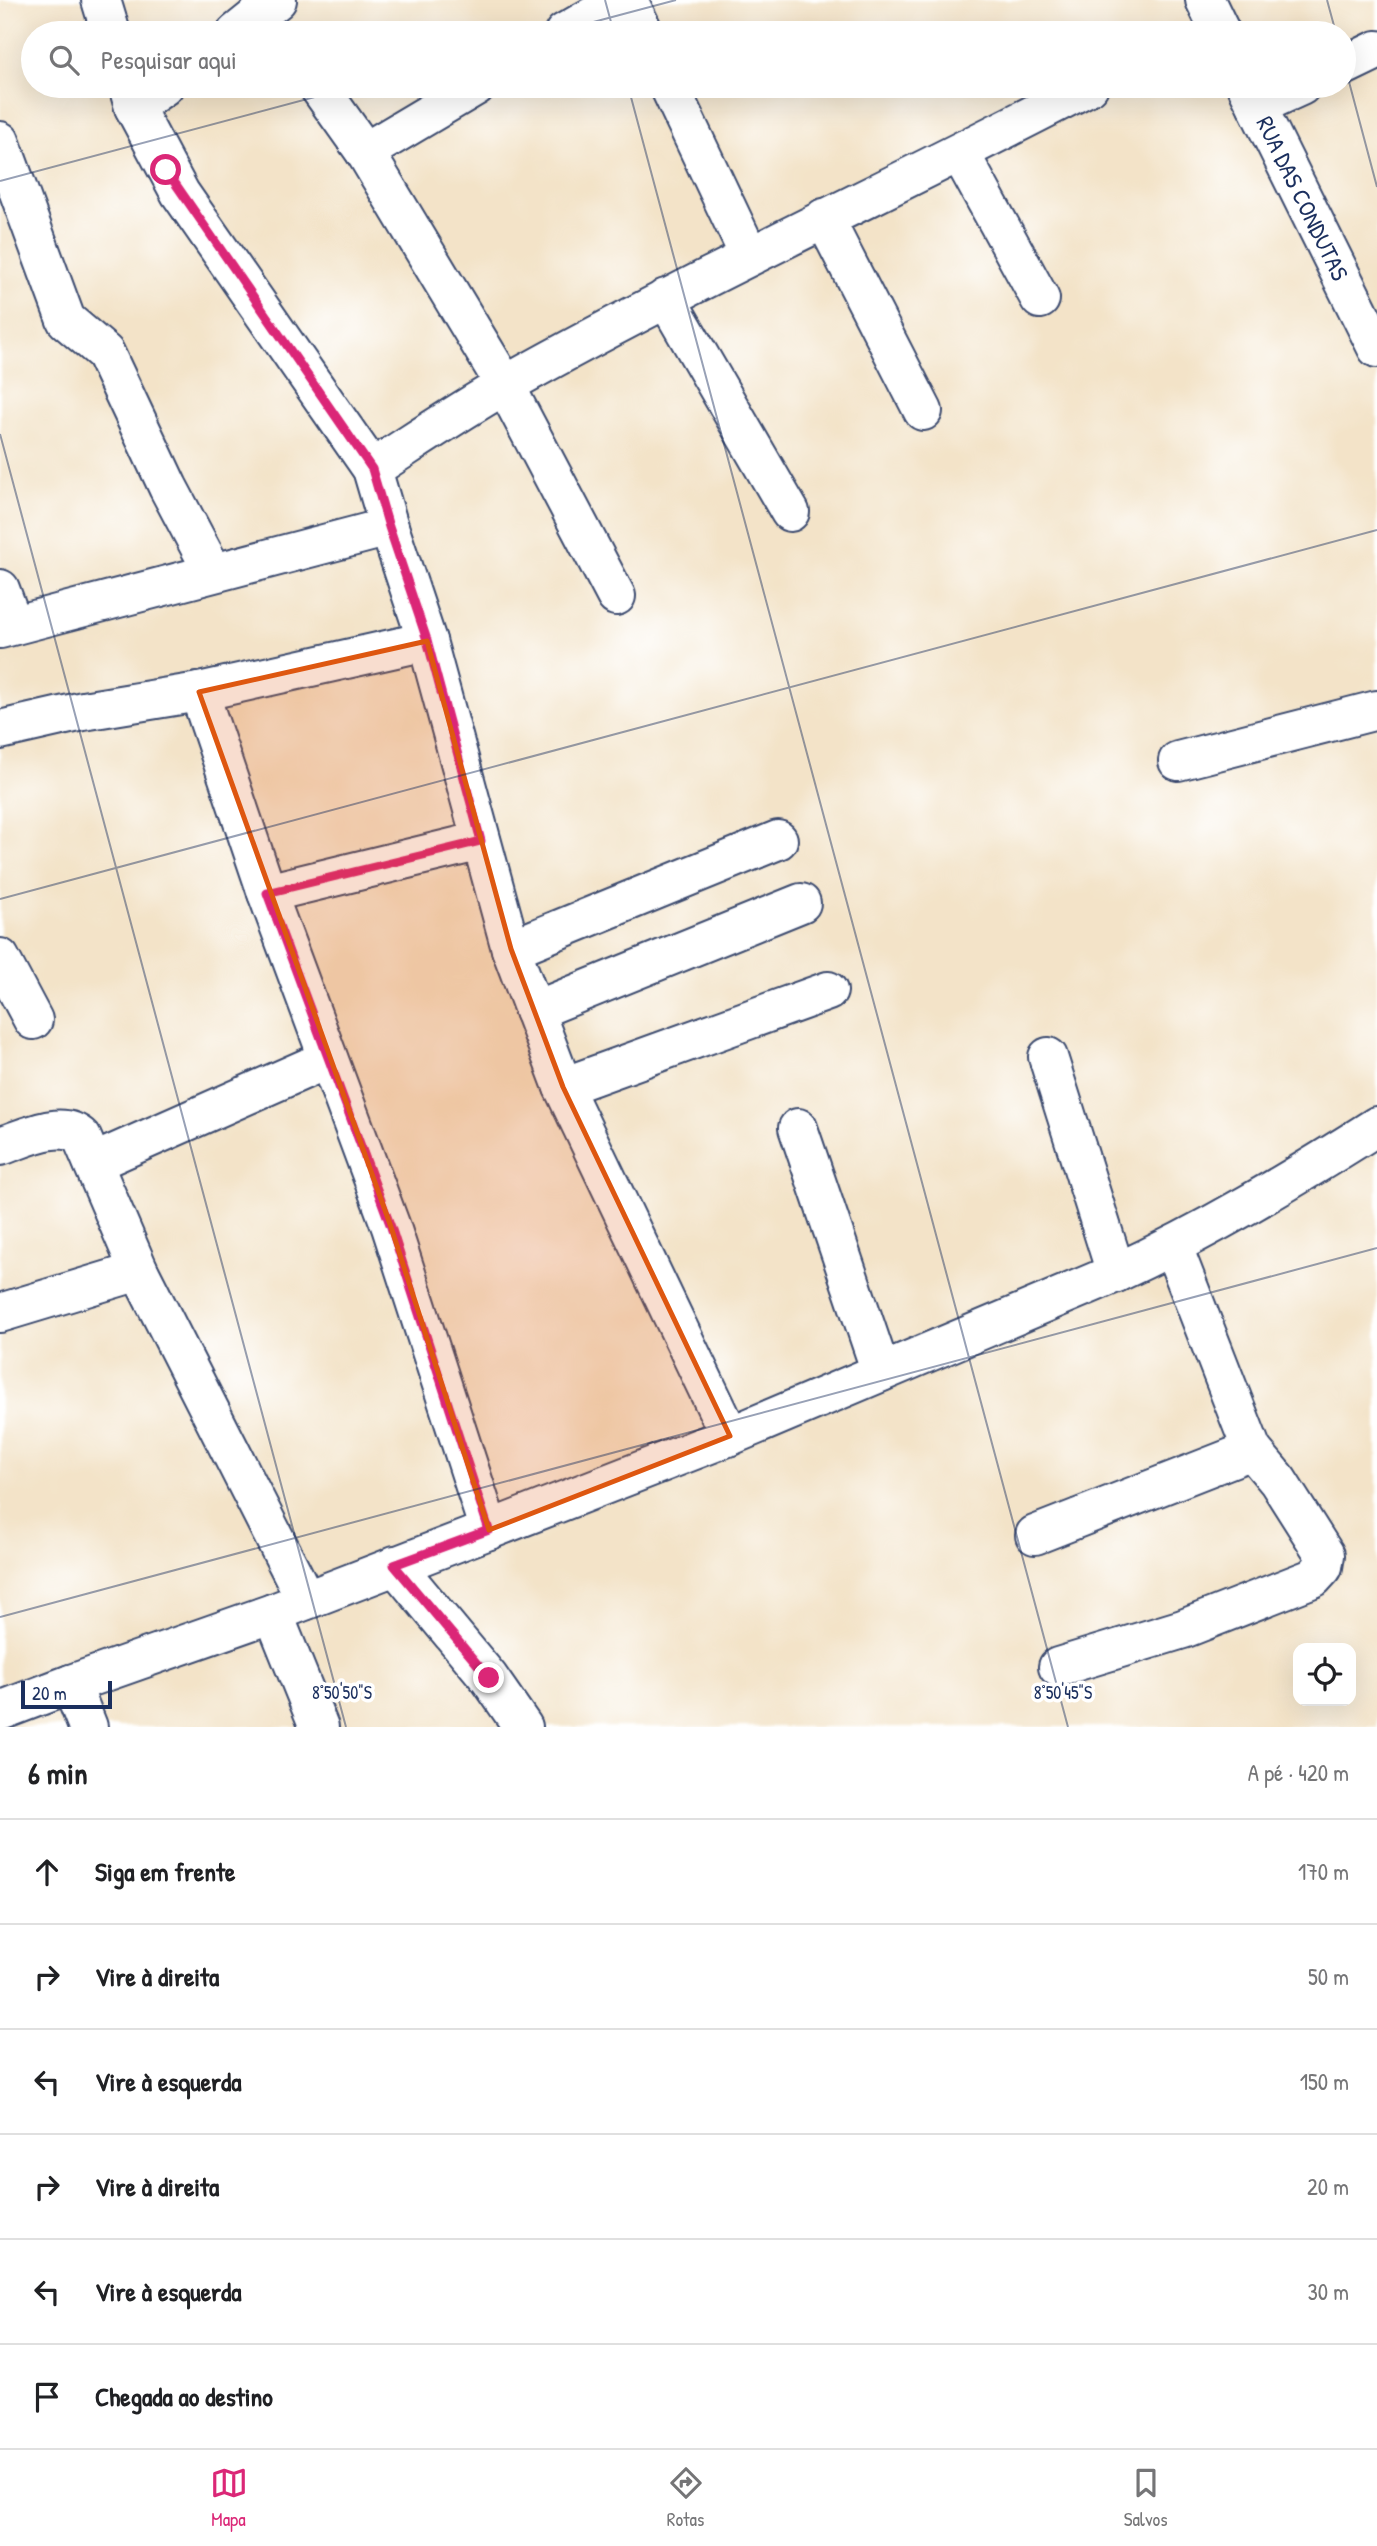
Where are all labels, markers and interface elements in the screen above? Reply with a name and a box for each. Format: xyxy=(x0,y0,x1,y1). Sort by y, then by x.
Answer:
search box xyxy=(21,21,1356,98)
icon: search xyxy=(45,41,83,79)
text: Pesquisar aqui xyxy=(101,42,237,77)
street label: RUA DAS CONDUTAS xyxy=(1249,111,1357,285)
route start xyxy=(150,154,181,185)
map controls xyxy=(1293,1643,1356,1706)
button: locate xyxy=(1293,1643,1356,1706)
route end xyxy=(473,1662,504,1693)
scale bar xyxy=(21,1678,112,1710)
text: 20 m xyxy=(32,1680,67,1706)
text: 8°50'50"S xyxy=(312,1680,372,1705)
text: 8°50'45"S xyxy=(1034,1680,1092,1705)
text: 6 min xyxy=(28,1753,88,1793)
text: A pé · 420 m xyxy=(1248,1757,1349,1788)
icon: ahead xyxy=(28,1853,66,1891)
text: Siga em frente xyxy=(95,1854,235,1889)
text: 170 m xyxy=(1298,1856,1349,1887)
icon: right xyxy=(28,1958,66,1996)
text: Vire à direita xyxy=(95,1959,219,1994)
text: 50 m xyxy=(1308,1961,1349,1992)
icon: left xyxy=(28,2063,66,2101)
text: Vire à esquerda xyxy=(95,2064,241,2099)
text: 150 m xyxy=(1300,2066,1349,2097)
icon: right xyxy=(28,2168,66,2206)
text: Vire à direita xyxy=(95,2169,219,2204)
text: 20 m xyxy=(1307,2171,1349,2202)
icon: left xyxy=(28,2273,66,2311)
text: Vire à esquerda xyxy=(95,2274,241,2309)
text: 30 m xyxy=(1307,2276,1349,2307)
icon: arrive xyxy=(28,2378,66,2416)
text: Chegada ao destino xyxy=(95,2379,273,2414)
tab: Mapa xyxy=(210,2464,248,2532)
tab: Rotas xyxy=(667,2464,705,2532)
tab: Salvos xyxy=(1124,2464,1167,2532)

